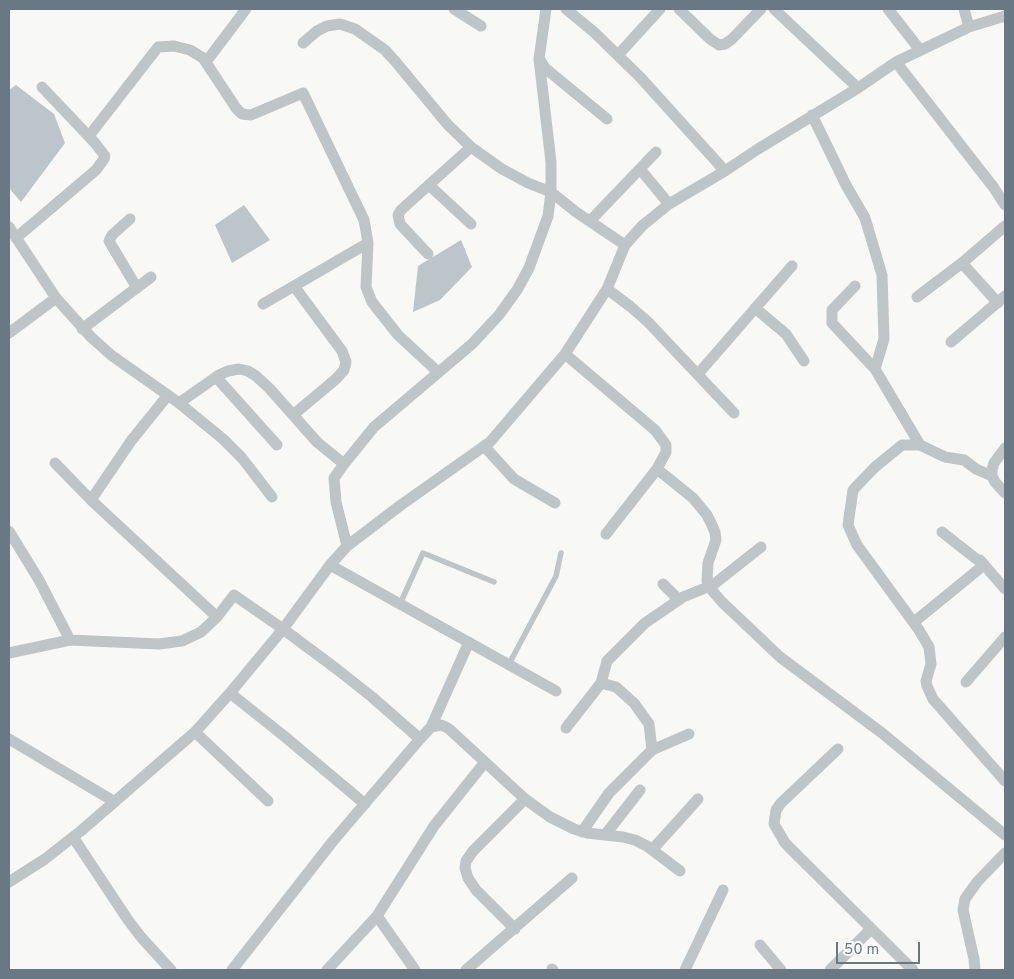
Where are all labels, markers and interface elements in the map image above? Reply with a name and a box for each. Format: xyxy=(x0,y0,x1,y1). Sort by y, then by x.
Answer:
scale bar xyxy=(839,932,923,964)
text: 50 m xyxy=(844,941,879,960)

